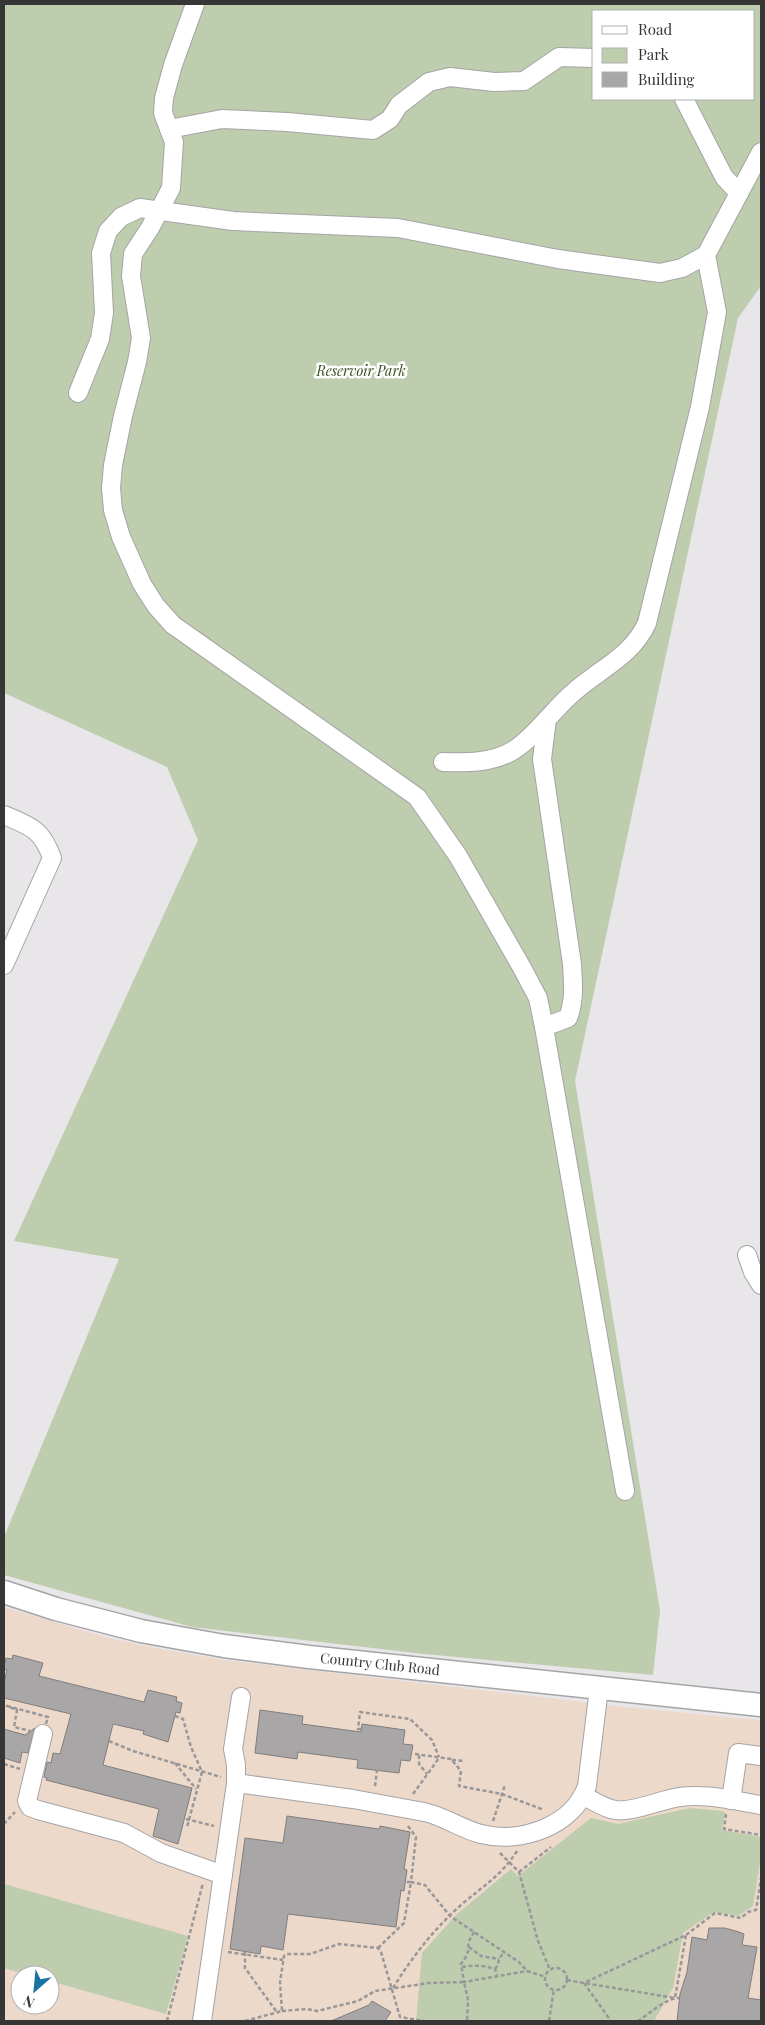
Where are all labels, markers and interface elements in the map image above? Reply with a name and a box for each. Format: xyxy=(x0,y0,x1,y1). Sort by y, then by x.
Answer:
legend xyxy=(592,10,755,100)
text: Road xyxy=(638,19,672,39)
text: Park xyxy=(638,44,670,64)
text: Building xyxy=(638,69,695,89)
park label: Reservoir Park xyxy=(315,361,406,380)
street label: Country Club Road xyxy=(319,1648,441,1679)
north arrow xyxy=(10,1965,60,2015)
text: N xyxy=(20,1991,38,2013)

